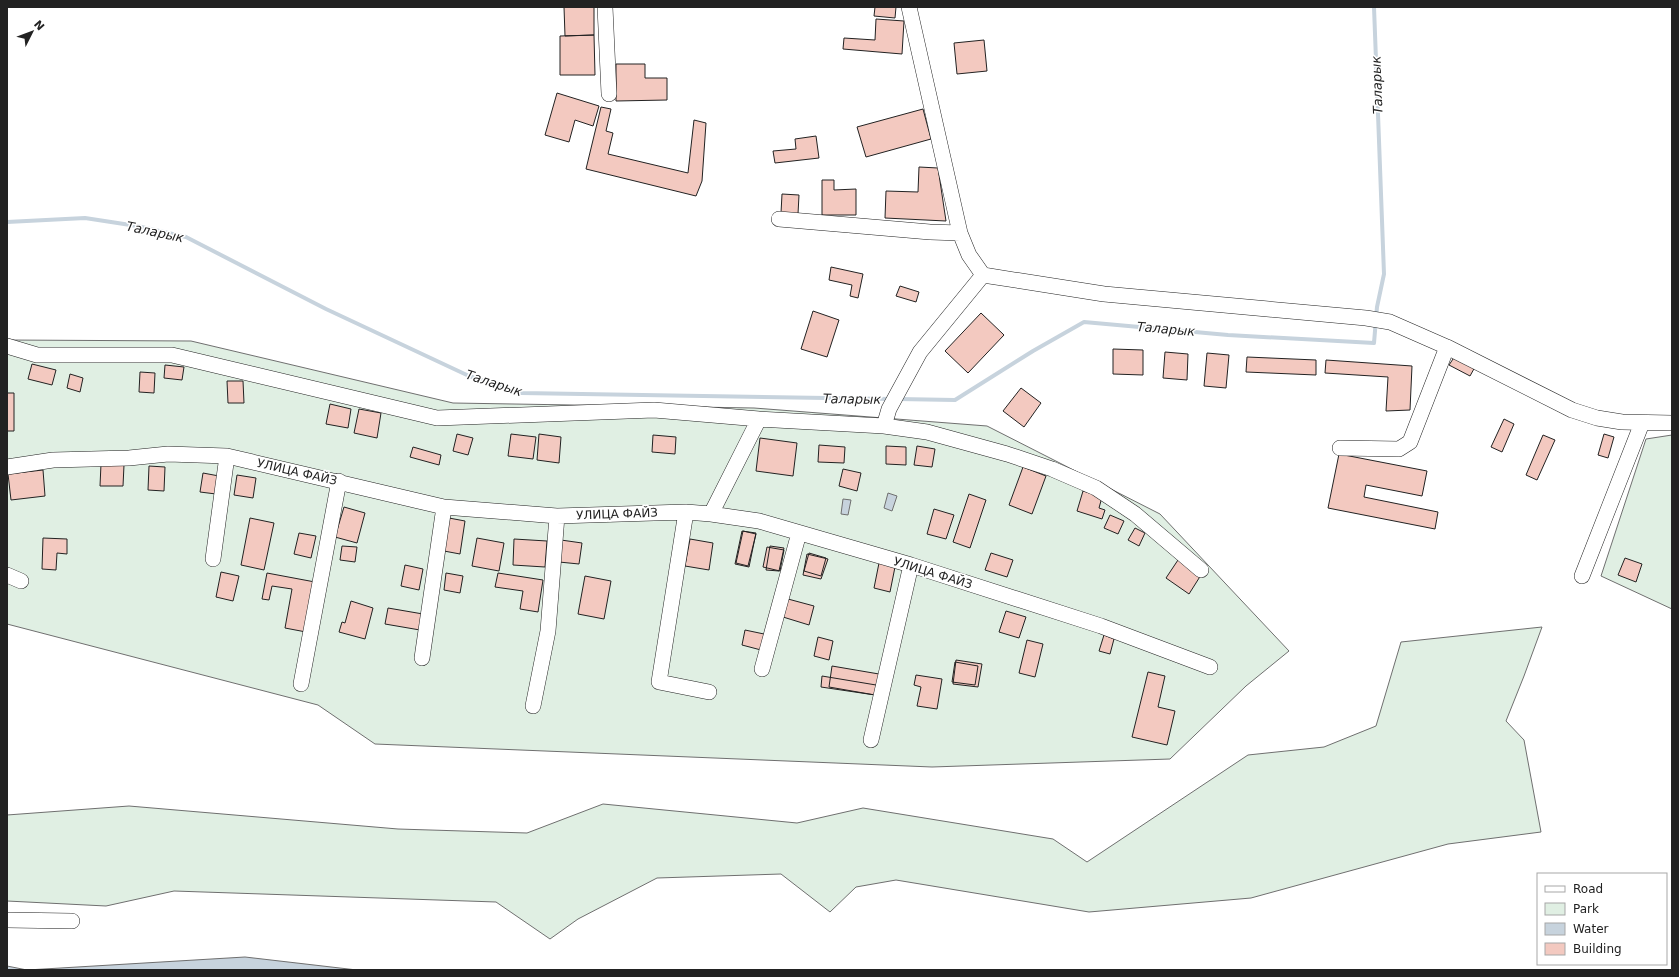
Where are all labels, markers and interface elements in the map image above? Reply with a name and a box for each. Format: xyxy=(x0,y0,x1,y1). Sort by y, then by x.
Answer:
north arrow xyxy=(12,12,52,52)
text: N xyxy=(31,18,47,33)
water label: Таларык xyxy=(1368,55,1386,115)
water label: Таларык xyxy=(125,219,185,245)
water label: Таларык xyxy=(1136,319,1196,339)
water label: Таларык xyxy=(464,367,524,399)
water label: Таларык xyxy=(823,391,882,407)
street label: УЛИЦА ФАЙЗ xyxy=(256,455,339,488)
street label: УЛИЦА ФАЙЗ xyxy=(576,505,658,522)
street label: УЛИЦА ФАЙЗ xyxy=(892,553,974,592)
legend xyxy=(1537,873,1667,965)
text: Road xyxy=(1573,882,1603,896)
text: Park xyxy=(1573,902,1599,916)
text: Water xyxy=(1573,922,1609,936)
text: Building xyxy=(1573,942,1622,956)

